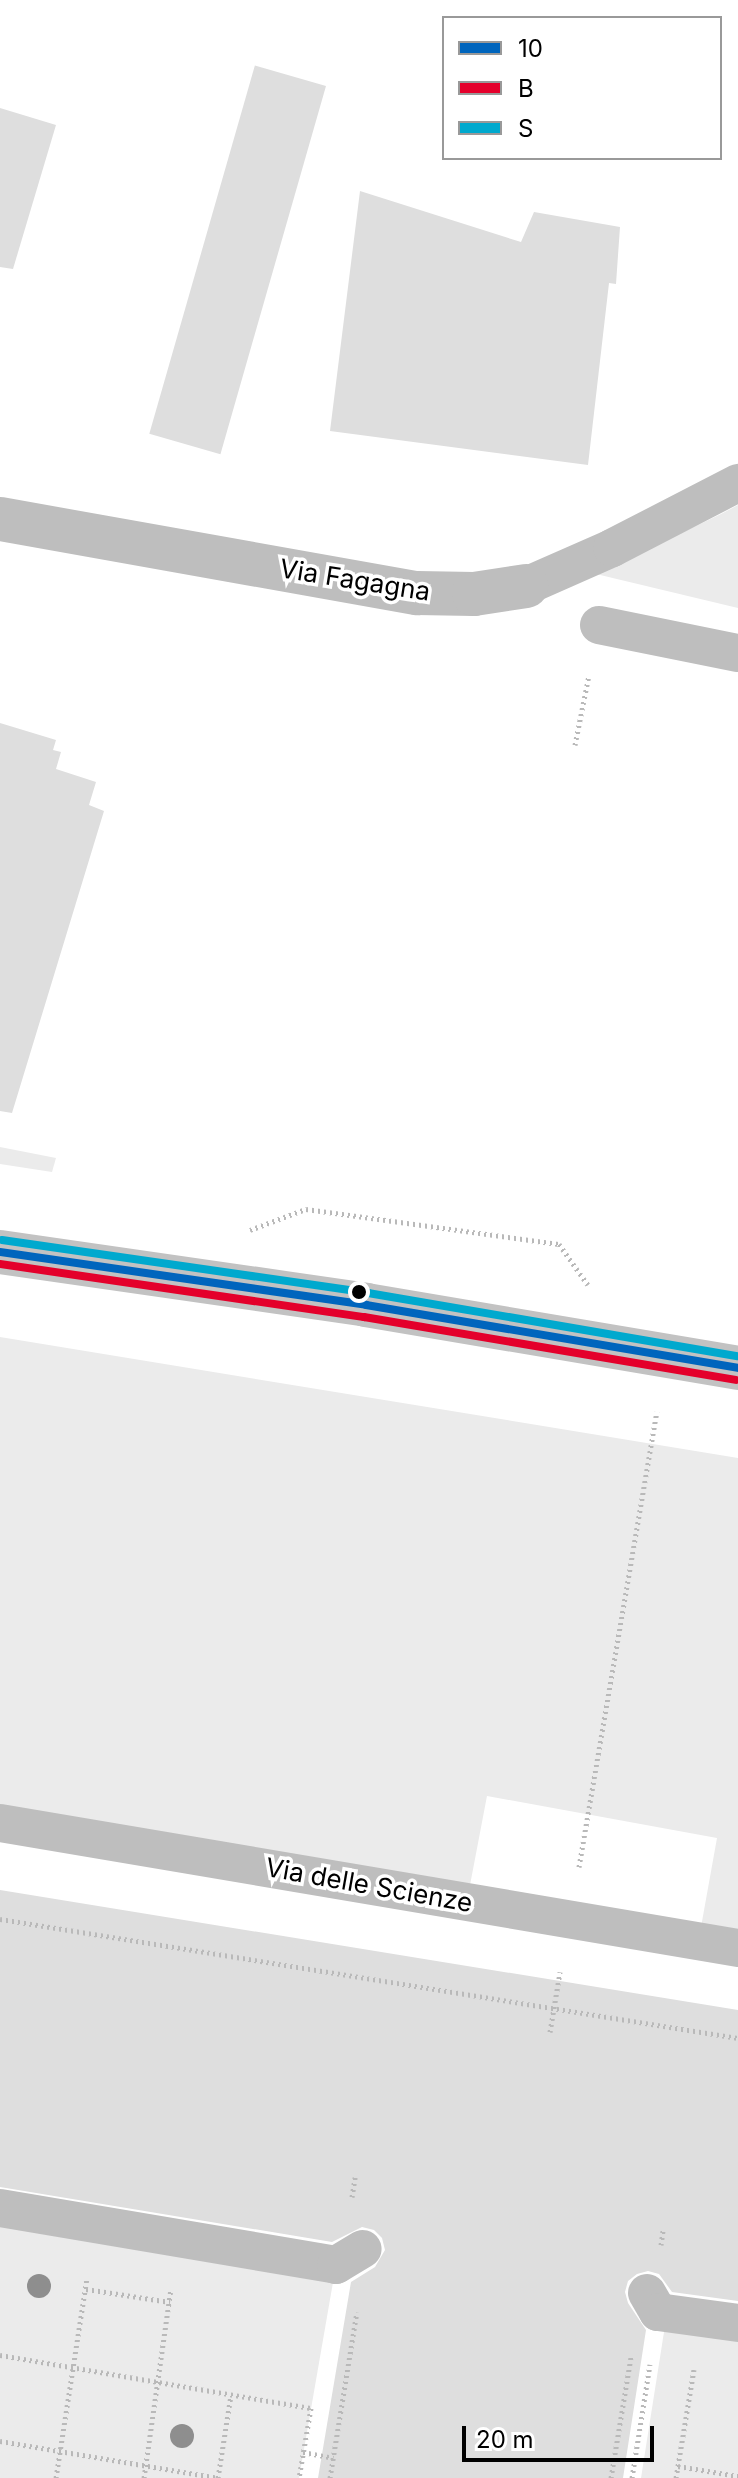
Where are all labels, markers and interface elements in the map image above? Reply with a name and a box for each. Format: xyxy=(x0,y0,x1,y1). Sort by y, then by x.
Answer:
legend xyxy=(442,16,722,160)
text: 10 xyxy=(518,34,543,63)
text: B xyxy=(518,74,534,103)
text: S xyxy=(518,114,533,143)
street label: Via Fagagna xyxy=(278,553,432,607)
unlabelled marker xyxy=(351,1284,367,1300)
street label: Via delle Scienze xyxy=(263,1851,475,1919)
scale bar xyxy=(466,2410,658,2460)
text: 20 m xyxy=(476,2425,534,2454)

